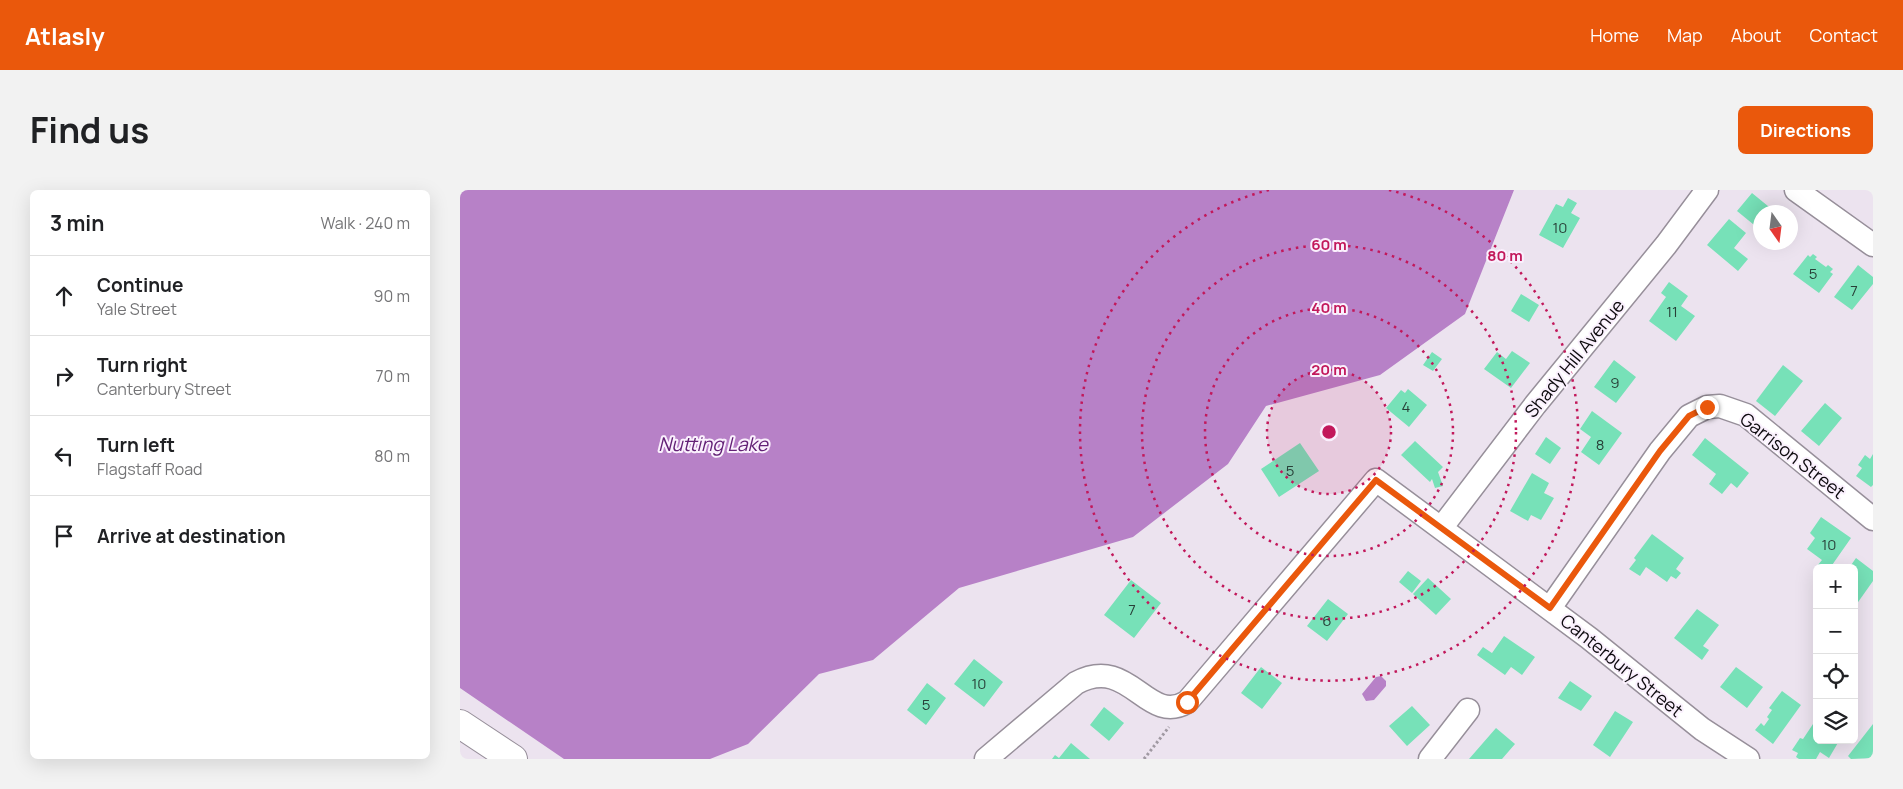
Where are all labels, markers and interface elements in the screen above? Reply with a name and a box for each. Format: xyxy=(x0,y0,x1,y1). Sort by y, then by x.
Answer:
text: Atlasly xyxy=(25,19,105,52)
text: Home xyxy=(1590,23,1639,47)
text: Map xyxy=(1667,23,1703,47)
text: About xyxy=(1731,23,1781,47)
text: Contact xyxy=(1809,23,1878,47)
text: Find us xyxy=(30,106,149,154)
button: Directions xyxy=(1738,106,1873,154)
north arrow xyxy=(1753,205,1798,250)
text: 3 min xyxy=(50,209,104,237)
text: Walk · 240 m xyxy=(320,212,410,234)
house number: 10 xyxy=(1553,217,1568,238)
text: 60 m xyxy=(1311,234,1347,255)
text: 80 m xyxy=(1487,245,1523,266)
house number: 5 xyxy=(1809,263,1817,284)
text: Continue xyxy=(97,272,183,298)
house number: 7 xyxy=(1850,280,1858,301)
icon: ahead xyxy=(50,282,78,310)
text: 90 m xyxy=(374,285,410,307)
street label: Shady Hill Avenue xyxy=(1519,294,1629,422)
text: 40 m xyxy=(1311,297,1347,318)
text: Yale Street xyxy=(97,298,177,320)
house number: 11 xyxy=(1666,301,1678,322)
text: Turn right xyxy=(97,352,187,378)
text: 20 m xyxy=(1311,359,1347,380)
icon: right xyxy=(50,362,78,390)
text: 70 m xyxy=(375,365,410,387)
house number: 9 xyxy=(1610,372,1620,393)
text: Canterbury Street xyxy=(97,378,231,400)
house number: 4 xyxy=(1402,396,1411,417)
route end xyxy=(1696,396,1719,419)
street label: Garrison Street xyxy=(1736,406,1850,504)
centre of rings xyxy=(1320,423,1338,441)
water label: Nutting Lake xyxy=(658,431,770,457)
text: Turn left xyxy=(97,432,175,458)
house number: 8 xyxy=(1596,434,1604,455)
icon: left xyxy=(50,442,78,470)
text: 80 m xyxy=(374,445,410,467)
text: Flagstaff Road xyxy=(97,458,203,480)
house number: 5 xyxy=(1286,460,1294,481)
icon: arrive xyxy=(50,522,78,550)
text: Arrive at destination xyxy=(97,523,286,549)
house number: 10 xyxy=(1822,534,1837,555)
map controls xyxy=(1813,564,1858,744)
button: + xyxy=(1813,564,1858,609)
house number: 7 xyxy=(1128,599,1136,620)
street label: Canterbury Street xyxy=(1556,608,1688,722)
button: − xyxy=(1813,609,1858,654)
house number: 6 xyxy=(1322,610,1332,631)
button: locate xyxy=(1813,654,1858,699)
house number: 10 xyxy=(972,673,987,694)
route start xyxy=(1176,691,1199,714)
house number: 5 xyxy=(922,694,930,715)
button: layers xyxy=(1813,699,1858,744)

